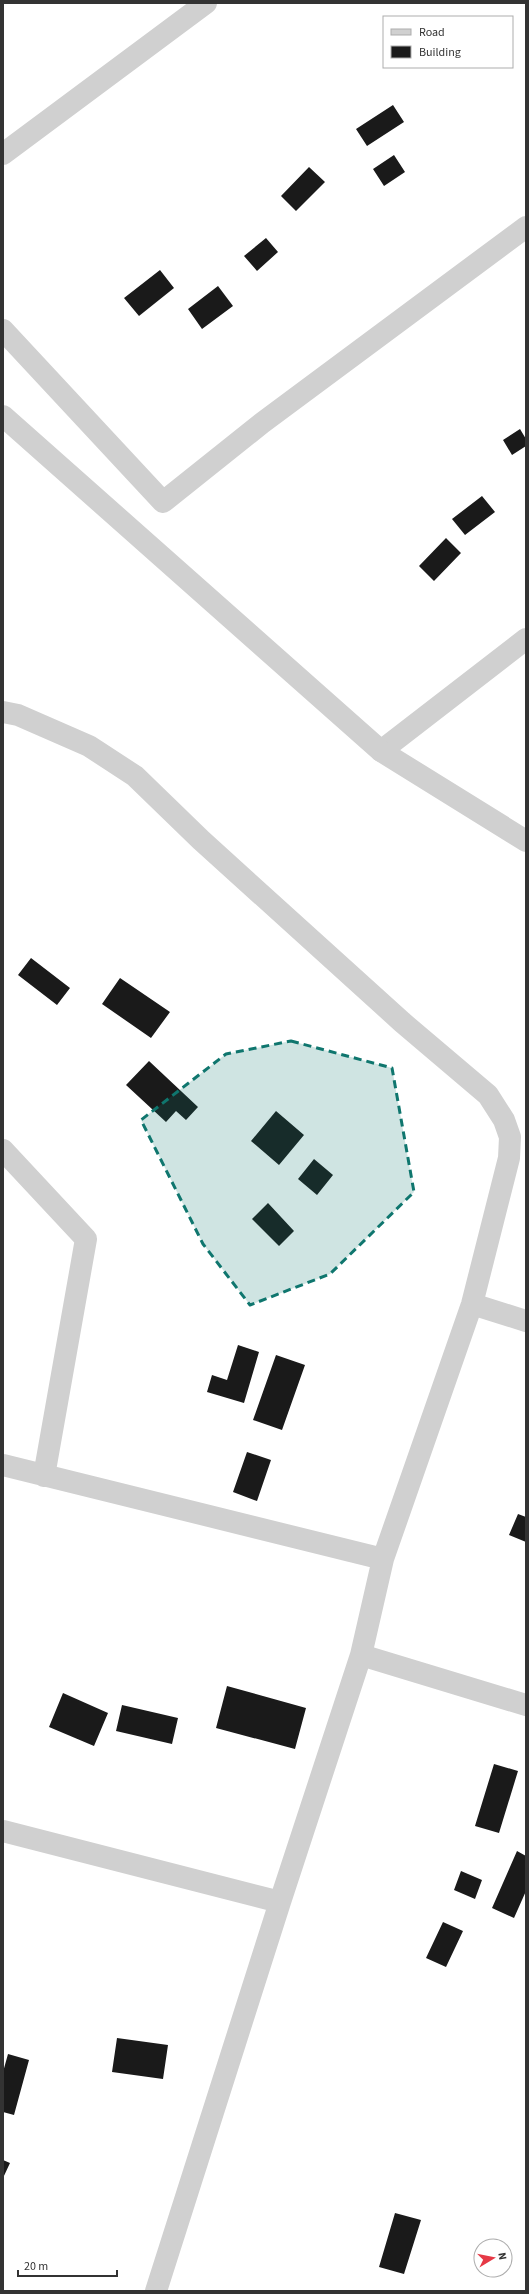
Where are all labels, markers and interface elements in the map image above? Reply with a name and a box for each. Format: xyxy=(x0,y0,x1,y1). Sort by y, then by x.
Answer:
legend xyxy=(383,16,513,68)
text: Road xyxy=(419,24,445,41)
text: Building xyxy=(419,44,461,61)
north arrow xyxy=(473,2238,513,2278)
text: N xyxy=(494,2251,510,2261)
scale bar xyxy=(18,2252,117,2278)
text: 20 m xyxy=(24,2258,48,2275)

